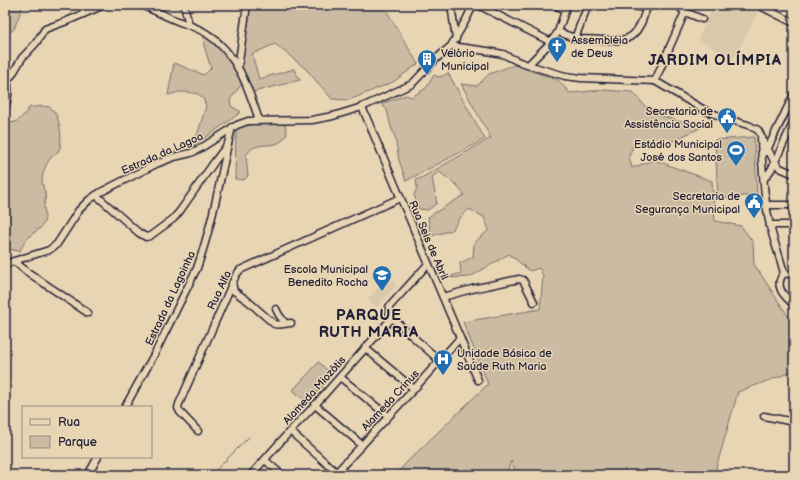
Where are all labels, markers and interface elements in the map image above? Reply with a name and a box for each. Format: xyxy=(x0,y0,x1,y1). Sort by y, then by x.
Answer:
place label: Assembléia de Deus xyxy=(571,34,628,60)
church icon: Assembléia de Deus xyxy=(546,35,568,63)
place label: Velório Municipal xyxy=(441,47,489,73)
building icon: Velório Municipal xyxy=(416,48,438,76)
district label: JARDIM OLÍMPIA xyxy=(648,50,782,70)
place label: Secretaria de Assistência Social xyxy=(624,105,713,131)
public building icon: Secretaria de Assistência Social xyxy=(716,106,738,134)
street label: Estrada da Lagoa xyxy=(119,130,205,177)
place label: Estádio Municipal José dos Santos xyxy=(634,138,723,164)
sports icon: Estádio Municipal José dos Santos xyxy=(725,139,747,167)
place label: Secretaria de Segurança Municipal xyxy=(635,190,740,216)
public building icon: Secretaria de Segurança Municipal xyxy=(743,191,765,219)
street label: Rua Seis de Abril xyxy=(406,199,451,282)
street label: Estrada da Lagoinha xyxy=(143,249,198,348)
place label: Escola Municipal Benedito Rocha xyxy=(284,263,368,289)
school or university icon: Escola Municipal Benedito Rocha xyxy=(371,264,393,292)
street label: Rua Alfa xyxy=(205,269,234,312)
district label: PARQUE RUTH MARIA xyxy=(319,306,419,342)
place label: Unidade Básica de Saúde Ruth Maria xyxy=(457,347,552,373)
hospital icon: Unidade Básica de Saúde Ruth Maria xyxy=(432,348,454,376)
street label: Alameda Miozótis xyxy=(280,353,349,427)
street label: Alameda Crinus xyxy=(359,367,422,433)
legend xyxy=(22,406,152,458)
text: Rua xyxy=(58,415,80,430)
text: Parque xyxy=(58,435,97,450)

